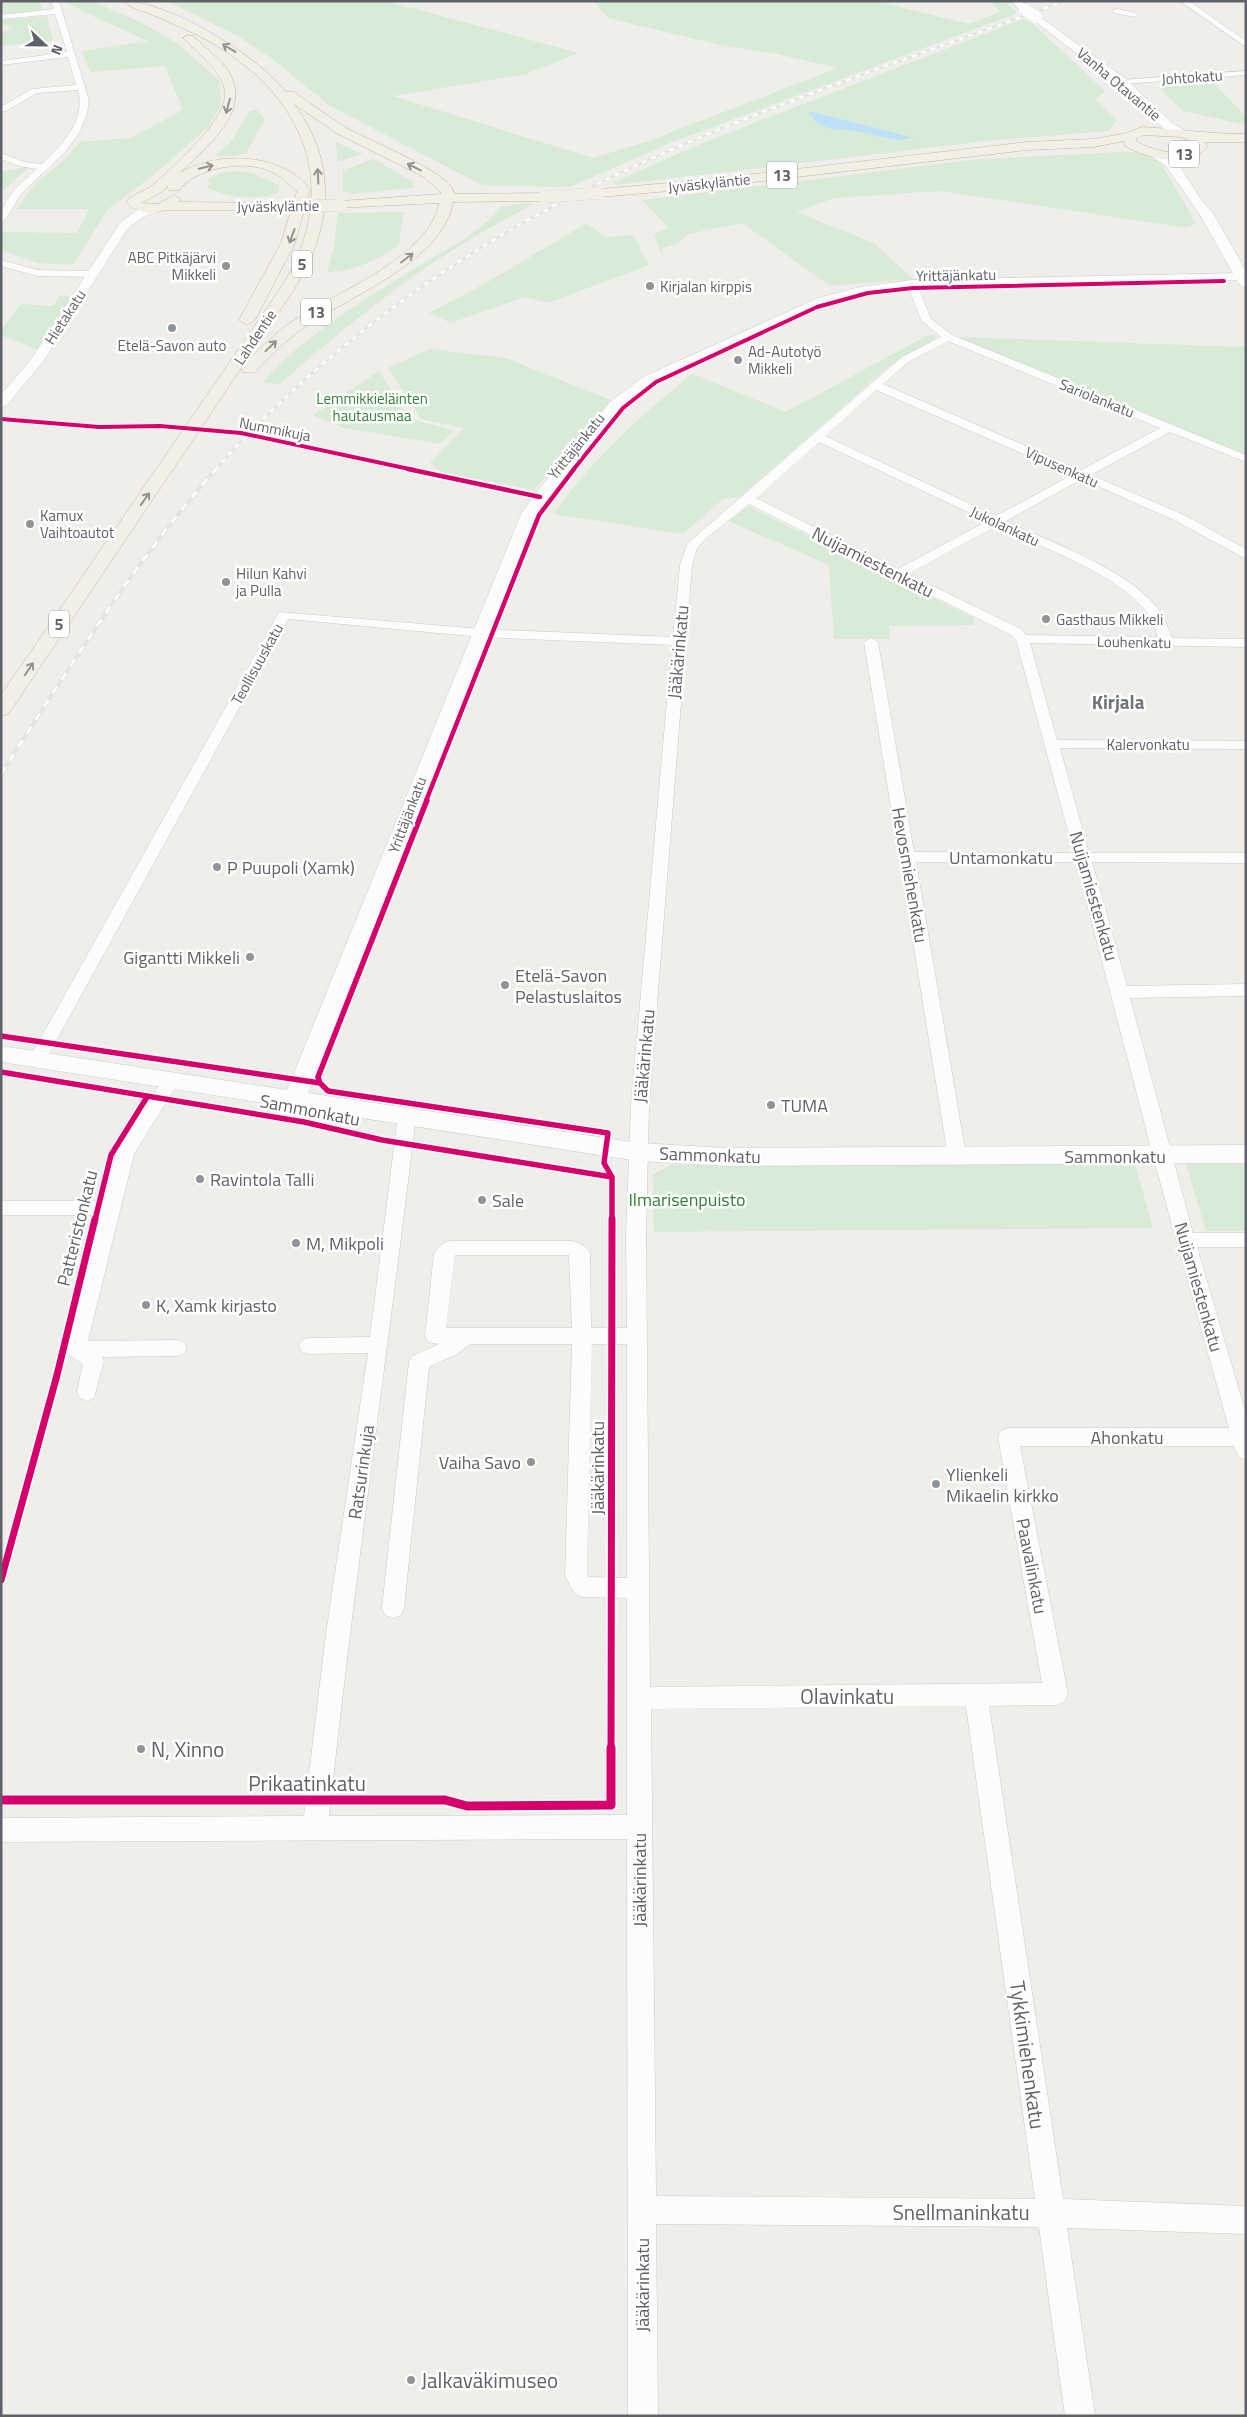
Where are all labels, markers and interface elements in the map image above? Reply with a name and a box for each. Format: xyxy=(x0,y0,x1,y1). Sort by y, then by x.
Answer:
north arrow xyxy=(20,20,70,70)
text: N xyxy=(46,42,69,58)
street label: Vanha Otavantie xyxy=(1072,42,1166,126)
one-way arrow xyxy=(222,43,236,53)
street label: Johtokatu xyxy=(1161,63,1223,91)
one-way arrow xyxy=(223,97,232,113)
road number: 13 xyxy=(1169,140,1199,168)
one-way arrow xyxy=(407,161,422,171)
one-way arrow xyxy=(198,162,214,171)
road number: 13 xyxy=(767,162,797,188)
street label: Jyväskyläntie xyxy=(667,167,751,199)
one-way arrow xyxy=(314,168,323,184)
street label: Jyväskyläntie xyxy=(236,194,320,218)
one-way arrow xyxy=(286,228,296,244)
place label: ABC Pitkäjärvi Mikkeli xyxy=(128,246,216,286)
road number: 5 xyxy=(292,250,312,278)
one-way arrow xyxy=(400,252,413,263)
marker: ABC Pitkäjärvi Mikkeli xyxy=(220,260,232,272)
street label: Yrittäjänkatu xyxy=(916,263,996,287)
place label: Kirjalan kirppis xyxy=(660,275,752,298)
marker: Kirjalan kirppis xyxy=(644,280,656,292)
street label: Hietakatu xyxy=(39,285,91,349)
road number: 13 xyxy=(301,298,331,326)
street label: Lahdentie xyxy=(228,305,282,369)
marker: Etelä-Savon auto xyxy=(166,322,178,334)
place label: Etelä-Savon auto xyxy=(118,334,226,357)
one-way arrow xyxy=(265,340,278,352)
place label: Ad-Autotyö Mikkeli xyxy=(748,340,822,380)
marker: Ad-Autotyö Mikkeli xyxy=(732,354,744,366)
street label: Sariolankatu xyxy=(1056,373,1138,423)
park label: Lemmikkieläinten hautausmaa xyxy=(316,387,428,427)
street label: Yrittäjänkatu xyxy=(542,408,610,484)
street label: Nummikuja xyxy=(237,411,313,447)
street label: Vipusenkatu xyxy=(1022,441,1102,493)
one-way arrow xyxy=(140,492,150,506)
street label: Jukolankatu xyxy=(967,500,1043,552)
place label: Kamux Vaihtoautot xyxy=(40,504,115,544)
marker: Kamux Vaihtoautot xyxy=(24,518,36,530)
street label: Nuijamiestenkatu xyxy=(807,520,939,604)
place label: Hilun Kahvi ja Pulla xyxy=(235,562,307,602)
marker: Hilun Kahvi ja Pulla xyxy=(220,576,232,588)
street label: Jääkärinkatu xyxy=(660,604,696,700)
place label: Gasthaus Mikkeli xyxy=(1056,608,1163,631)
road number: 5 xyxy=(49,610,69,638)
marker: Gasthaus Mikkeli xyxy=(1040,613,1052,625)
street label: Teollisuuskatu xyxy=(225,619,289,709)
street label: Louhenkatu xyxy=(1097,630,1171,654)
one-way arrow xyxy=(24,662,34,676)
district label: Kirjala xyxy=(1092,687,1145,716)
street label: Kalervonkatu xyxy=(1106,733,1190,756)
street label: Yrittäjänkatu xyxy=(382,773,432,857)
street label: Hevosmiehenkatu xyxy=(885,805,935,945)
street label: Nuijamiestenkatu xyxy=(1063,828,1125,964)
street label: Untamonkatu xyxy=(949,844,1053,871)
place label: P Puupoli (Xamk) xyxy=(227,854,355,881)
marker: P Puupoli (Xamk) xyxy=(211,861,223,873)
place label: Gigantti Mikkeli xyxy=(123,944,240,971)
marker: Gigantti Mikkeli xyxy=(244,951,256,963)
place label: Etelä-Savon Pelastuslaitos xyxy=(515,962,622,1010)
marker: Etelä-Savon Pelastuslaitos xyxy=(499,979,511,991)
street label: Jääkärinkatu xyxy=(626,1008,662,1104)
street label: Sammonkatu xyxy=(258,1087,362,1133)
place label: TUMA xyxy=(781,1092,828,1119)
marker: TUMA xyxy=(765,1099,777,1111)
street label: Sammonkatu xyxy=(659,1140,761,1170)
street label: Sammonkatu xyxy=(1064,1143,1166,1170)
place label: Ravintola Talli xyxy=(210,1166,314,1193)
street label: Patteristonkatu xyxy=(50,1167,104,1289)
marker: Ravintola Talli xyxy=(194,1173,206,1185)
park label: Ilmarisenpuisto xyxy=(628,1186,746,1213)
place label: Sale xyxy=(492,1187,524,1214)
marker: Sale xyxy=(476,1194,488,1206)
street label: Nuijamiestenkatu xyxy=(1168,1219,1230,1355)
place label: M, Mikpoli xyxy=(306,1230,384,1257)
marker: M, Mikpoli xyxy=(290,1237,302,1249)
place label: K, Xamk kirjasto xyxy=(156,1292,277,1319)
marker: K, Xamk kirjasto xyxy=(140,1299,152,1311)
street label: Jääkärinkatu xyxy=(584,1421,611,1515)
street label: Ratsurinkuja xyxy=(341,1423,381,1521)
street label: Ahonkatu xyxy=(1090,1424,1164,1451)
place label: Vaiha Savo xyxy=(439,1449,521,1476)
marker: Vaiha Savo xyxy=(525,1456,537,1468)
place label: Ylienkeli Mikaelin kirkko xyxy=(946,1461,1059,1509)
marker: Ylienkeli Mikaelin kirkko xyxy=(930,1478,942,1490)
street label: Paavalinkatu xyxy=(1009,1516,1055,1616)
street label: Olavinkatu xyxy=(800,1680,894,1712)
place label: N, Xinno xyxy=(151,1733,224,1765)
marker: N, Xinno xyxy=(135,1743,147,1755)
street label: Prikaatinkatu xyxy=(248,1767,366,1799)
street label: Jääkärinkatu xyxy=(626,1833,653,1927)
street label: Tykkimiehenkatu xyxy=(1002,1979,1054,2131)
street label: Snellmaninkatu xyxy=(892,2196,1030,2228)
street label: Jääkärinkatu xyxy=(629,2238,656,2332)
place label: Jalkaväkimuseo xyxy=(421,2364,558,2396)
marker: Jalkaväkimuseo xyxy=(405,2374,417,2386)

